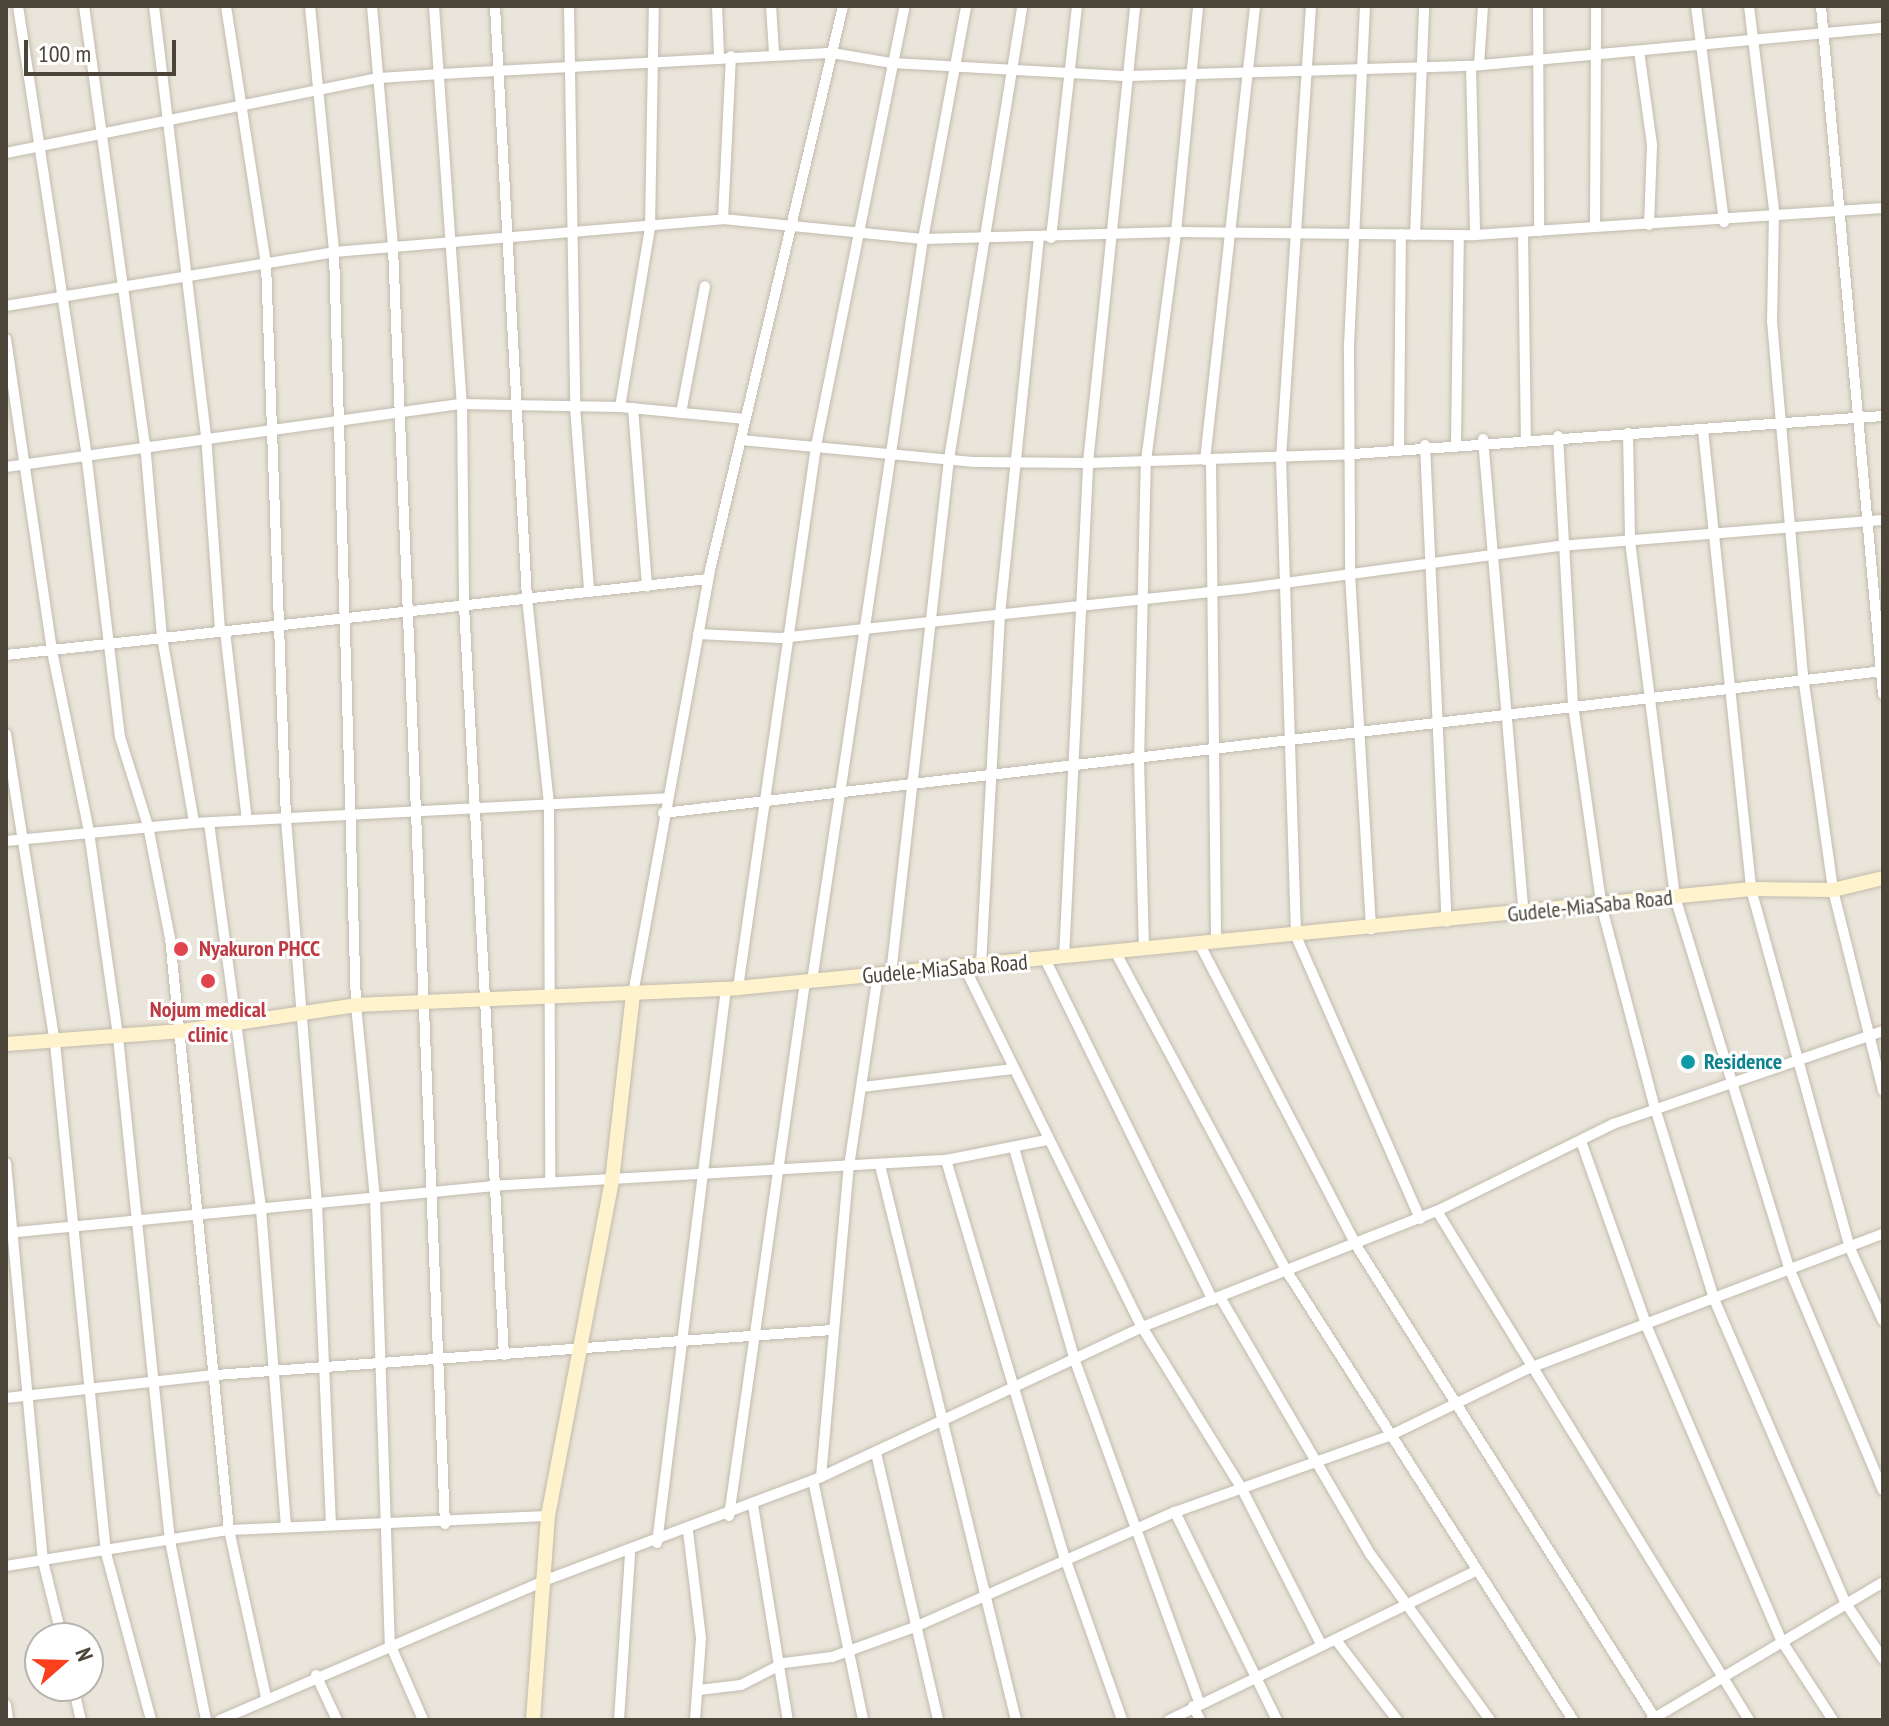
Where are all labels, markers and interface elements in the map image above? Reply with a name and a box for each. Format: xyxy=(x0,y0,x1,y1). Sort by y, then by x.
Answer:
scale bar xyxy=(28,24,180,74)
text: 100 m xyxy=(38,38,91,69)
street label: Gudele-MiaSaba Road xyxy=(1506,884,1674,928)
place label: Nyakuron PHCC xyxy=(199,936,320,962)
marker: Nyakuron PHCC xyxy=(170,938,192,960)
street label: Gudele-MiaSaba Road xyxy=(861,949,1029,989)
marker: Nojum medical clinic xyxy=(197,970,219,992)
place label: Nojum medical clinic xyxy=(150,996,266,1048)
place label: Residence xyxy=(1704,1049,1782,1075)
marker: Residence xyxy=(1679,1053,1697,1071)
north arrow xyxy=(24,1622,104,1702)
text: N xyxy=(69,1644,100,1665)

